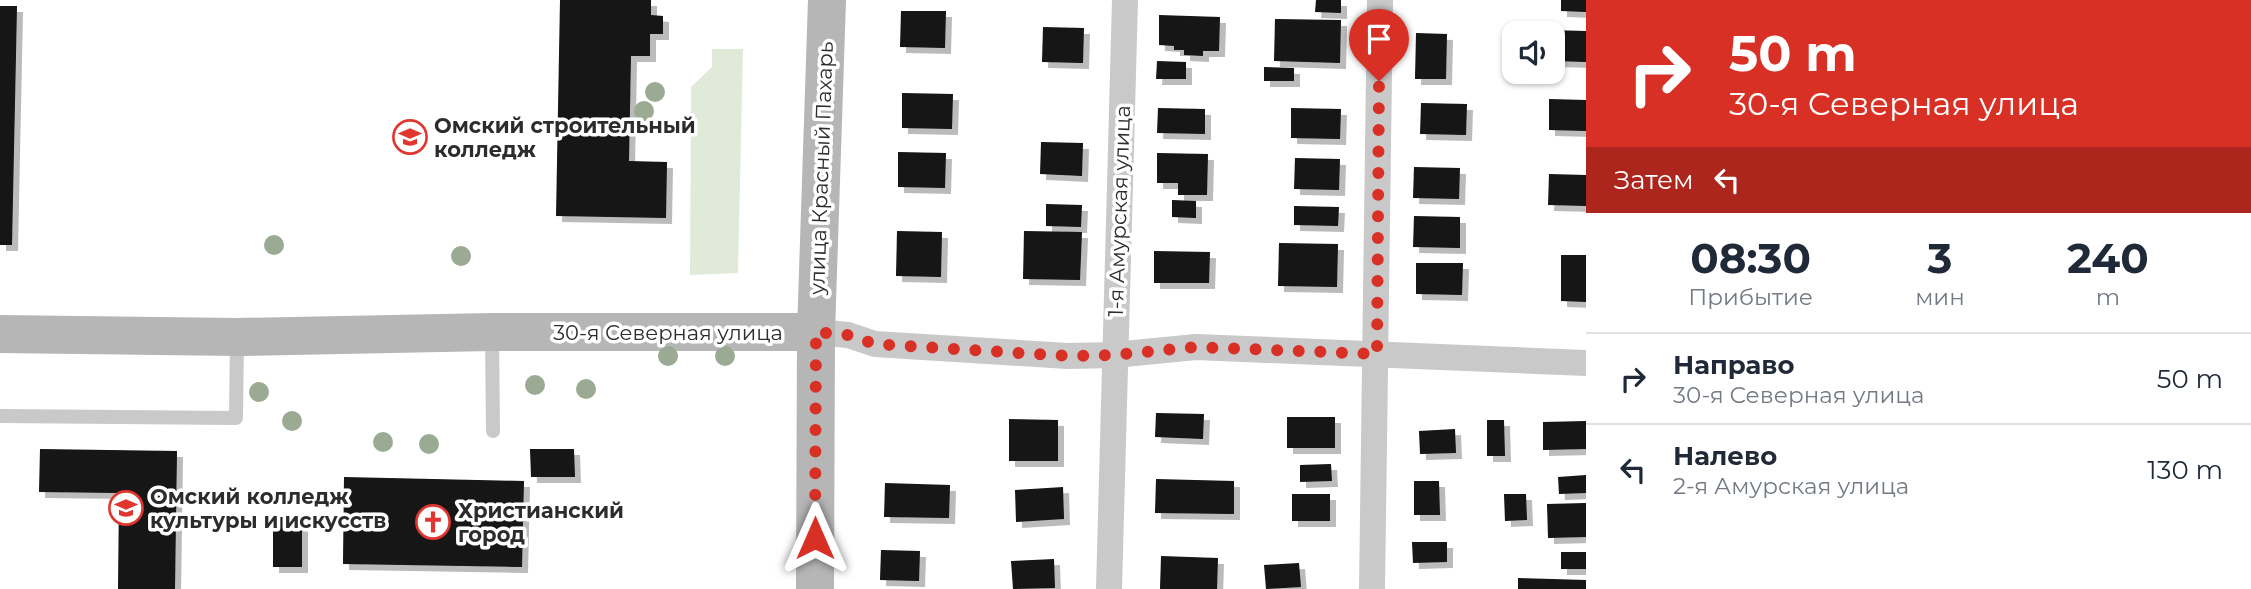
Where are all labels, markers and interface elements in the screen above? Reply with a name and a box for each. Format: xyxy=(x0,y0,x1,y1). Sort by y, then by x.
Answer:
pin xyxy=(1349,9,1409,81)
icon: arrive xyxy=(1360,20,1398,58)
map controls xyxy=(1502,21,1565,84)
button: sound xyxy=(1502,21,1565,84)
text: 50 m xyxy=(1729,24,1857,83)
icon: right xyxy=(1614,28,1705,119)
street label: улица Красный Пахарь xyxy=(804,41,838,296)
text: 30-я Северная улица xyxy=(1729,84,2079,123)
street label: 1-я Амурская улица xyxy=(1103,105,1135,317)
place label: Омский строительный колледж xyxy=(434,113,696,162)
school or university icon: Омский строительный колледж xyxy=(391,118,429,156)
icon: left xyxy=(1708,161,1746,199)
text: Затем xyxy=(1614,164,1694,196)
text: 08:30 xyxy=(1690,232,1811,284)
text: 3 xyxy=(1928,232,1952,284)
text: 240 xyxy=(2067,232,2149,284)
text: Прибытие xyxy=(1688,283,1813,311)
text: мин xyxy=(1915,283,1965,311)
text: m xyxy=(2096,283,2120,311)
street label: 30-я Северная улица xyxy=(553,320,783,345)
text: Направо xyxy=(1673,349,1794,381)
icon: right xyxy=(1614,360,1652,398)
text: 50 m xyxy=(2157,363,2223,395)
text: 30-я Северная улица xyxy=(1673,381,1924,409)
text: Налево xyxy=(1673,440,1777,472)
icon: left xyxy=(1614,451,1652,489)
text: 130 m xyxy=(2147,454,2223,486)
text: 2-я Амурская улица xyxy=(1673,472,1909,500)
place label: Омский колледж культуры и искусств xyxy=(150,484,386,533)
school or university icon: Омский колледж культуры и искусств xyxy=(107,489,145,527)
place label: Христианский город xyxy=(458,498,624,547)
position arrow xyxy=(778,501,852,575)
church icon: Христианский город xyxy=(414,503,452,541)

